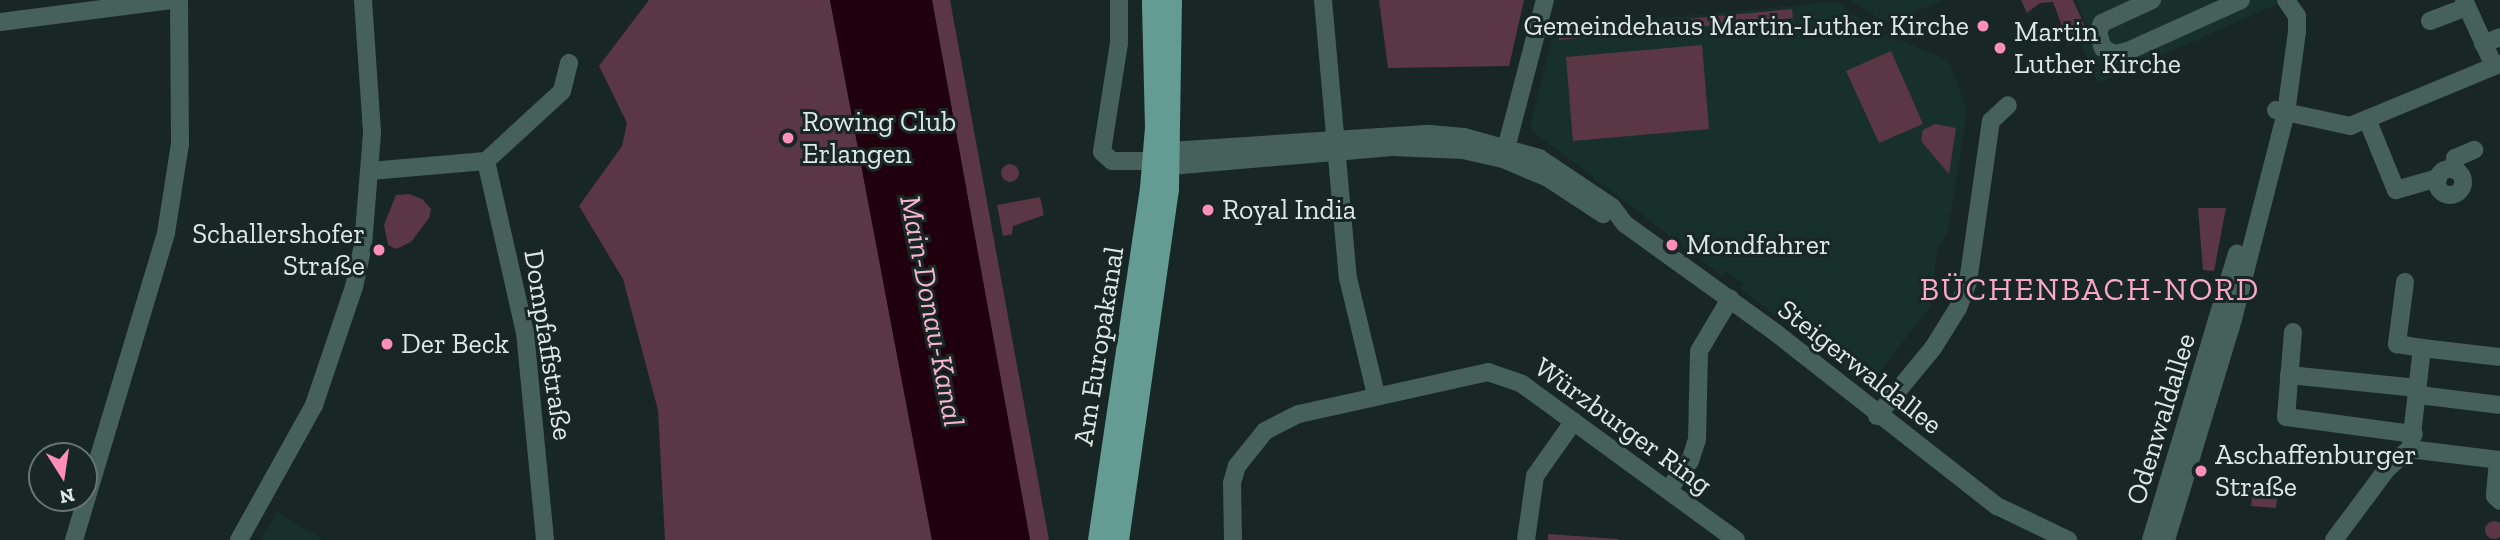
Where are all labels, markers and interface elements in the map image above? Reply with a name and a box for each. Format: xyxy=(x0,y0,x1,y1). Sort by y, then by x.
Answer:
place label: Gemeindehaus Martin-Luther Kirche xyxy=(1523,9,1969,43)
place label: Martin Luther Kirche xyxy=(2014,15,2181,81)
marker: Gemeindehaus Martin-Luther Kirche xyxy=(1975,18,1991,34)
marker: Martin Luther Kirche xyxy=(1992,40,2008,56)
place label: Rowing Club Erlangen xyxy=(802,105,956,171)
marker: Rowing Club Erlangen xyxy=(780,130,796,146)
water label: Main-Donau-Kanal xyxy=(892,192,972,430)
place label: Royal India xyxy=(1222,193,1356,227)
marker: Royal India xyxy=(1200,202,1216,218)
place label: Schallershofer Straße xyxy=(192,217,365,283)
place label: Mondfahrer xyxy=(1686,228,1831,262)
marker: Mondfahrer xyxy=(1664,237,1680,253)
marker: Schallershofer Straße xyxy=(371,242,387,258)
street label: Am Europakanal xyxy=(1067,244,1131,448)
street label: Dompfaffstraße xyxy=(516,247,580,443)
district label: BÜCHENBACH-NORD xyxy=(1922,270,2258,308)
street label: Steigerwaldallee xyxy=(1771,292,1949,442)
place label: Der Beck xyxy=(401,327,510,361)
street label: Odenwaldallee xyxy=(2119,329,2203,509)
marker: Der Beck xyxy=(379,336,395,352)
street label: Würzburger Ring xyxy=(1528,350,1718,502)
place label: Aschaffenburger Straße xyxy=(2215,438,2416,504)
north arrow xyxy=(28,442,98,512)
marker: Aschaffenburger Straße xyxy=(2193,463,2209,479)
text: N xyxy=(58,483,77,509)

